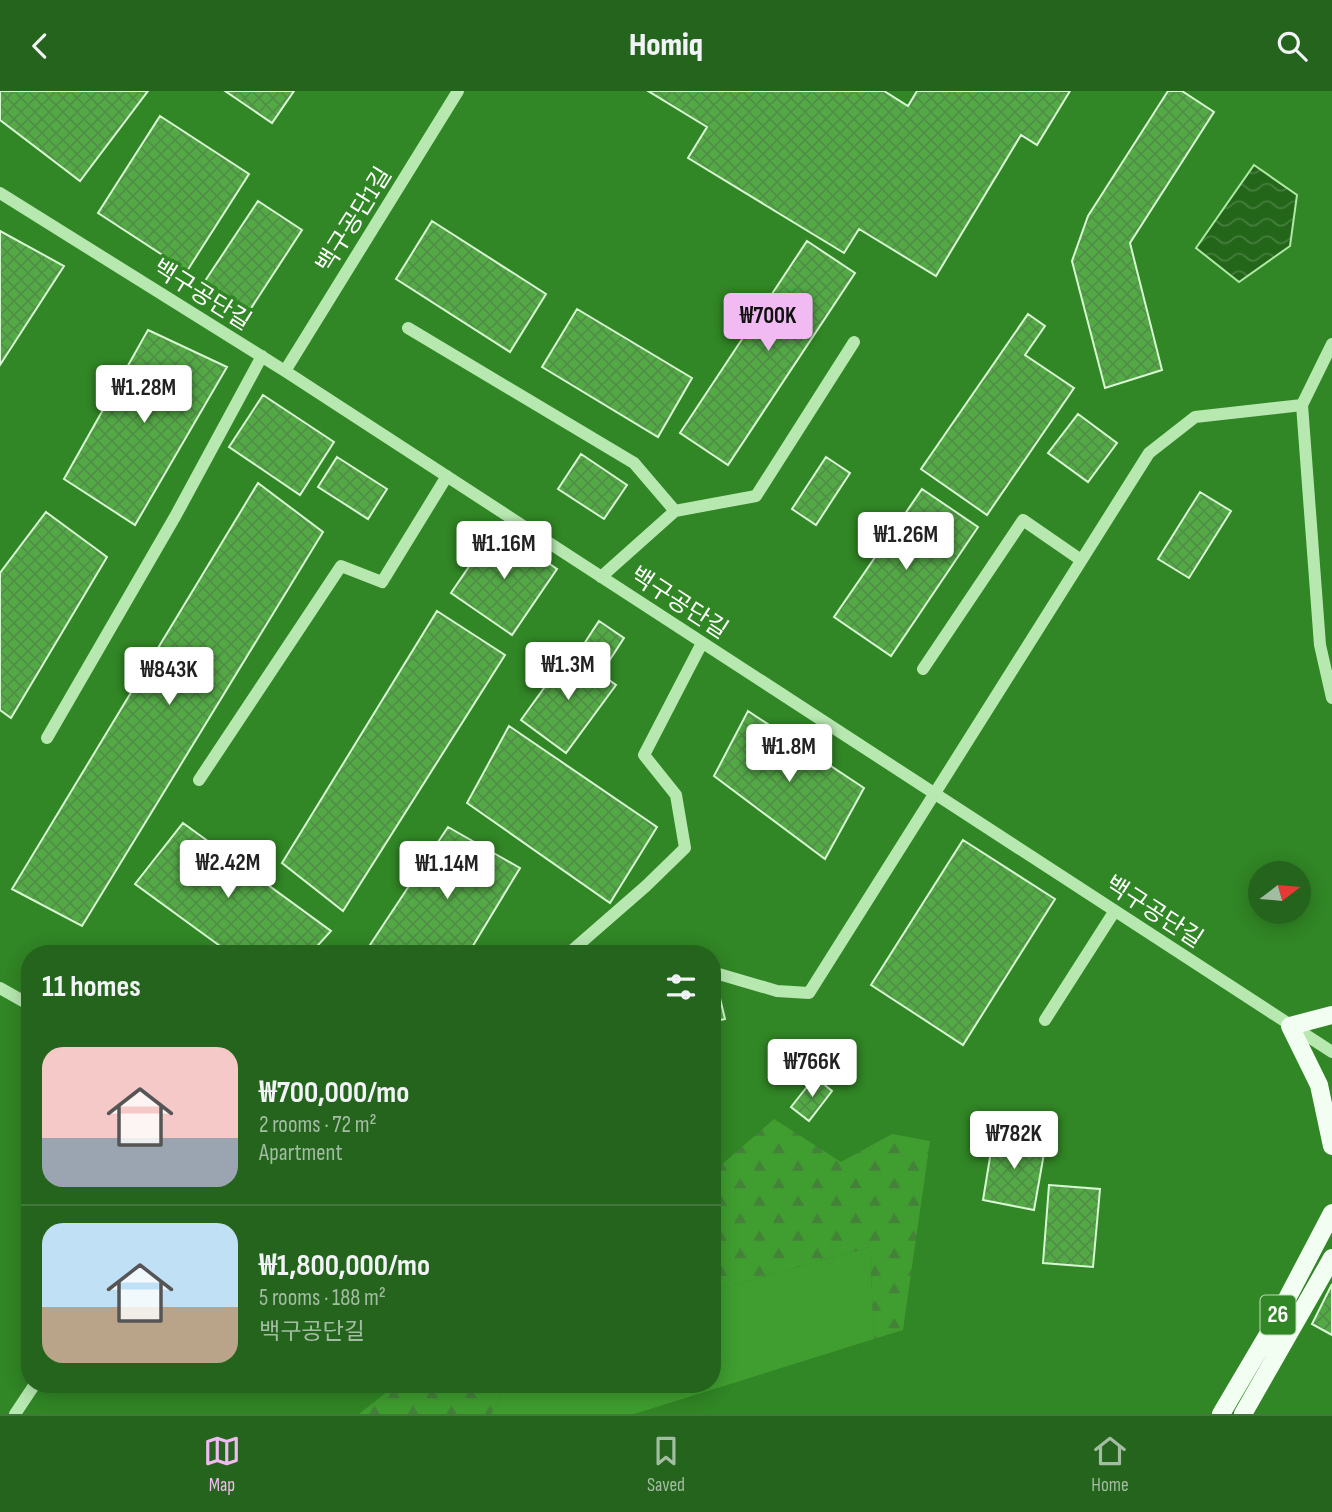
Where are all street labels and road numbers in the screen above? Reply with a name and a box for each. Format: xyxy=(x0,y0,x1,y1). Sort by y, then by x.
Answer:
street label: 백구공단1길 xyxy=(310,162,398,278)
street label: 백구공단길 xyxy=(148,253,256,337)
street label: 백구공단길 xyxy=(625,561,733,645)
street label: 백구공단길 xyxy=(1100,870,1208,954)
road number: 26 xyxy=(1260,1295,1296,1335)

